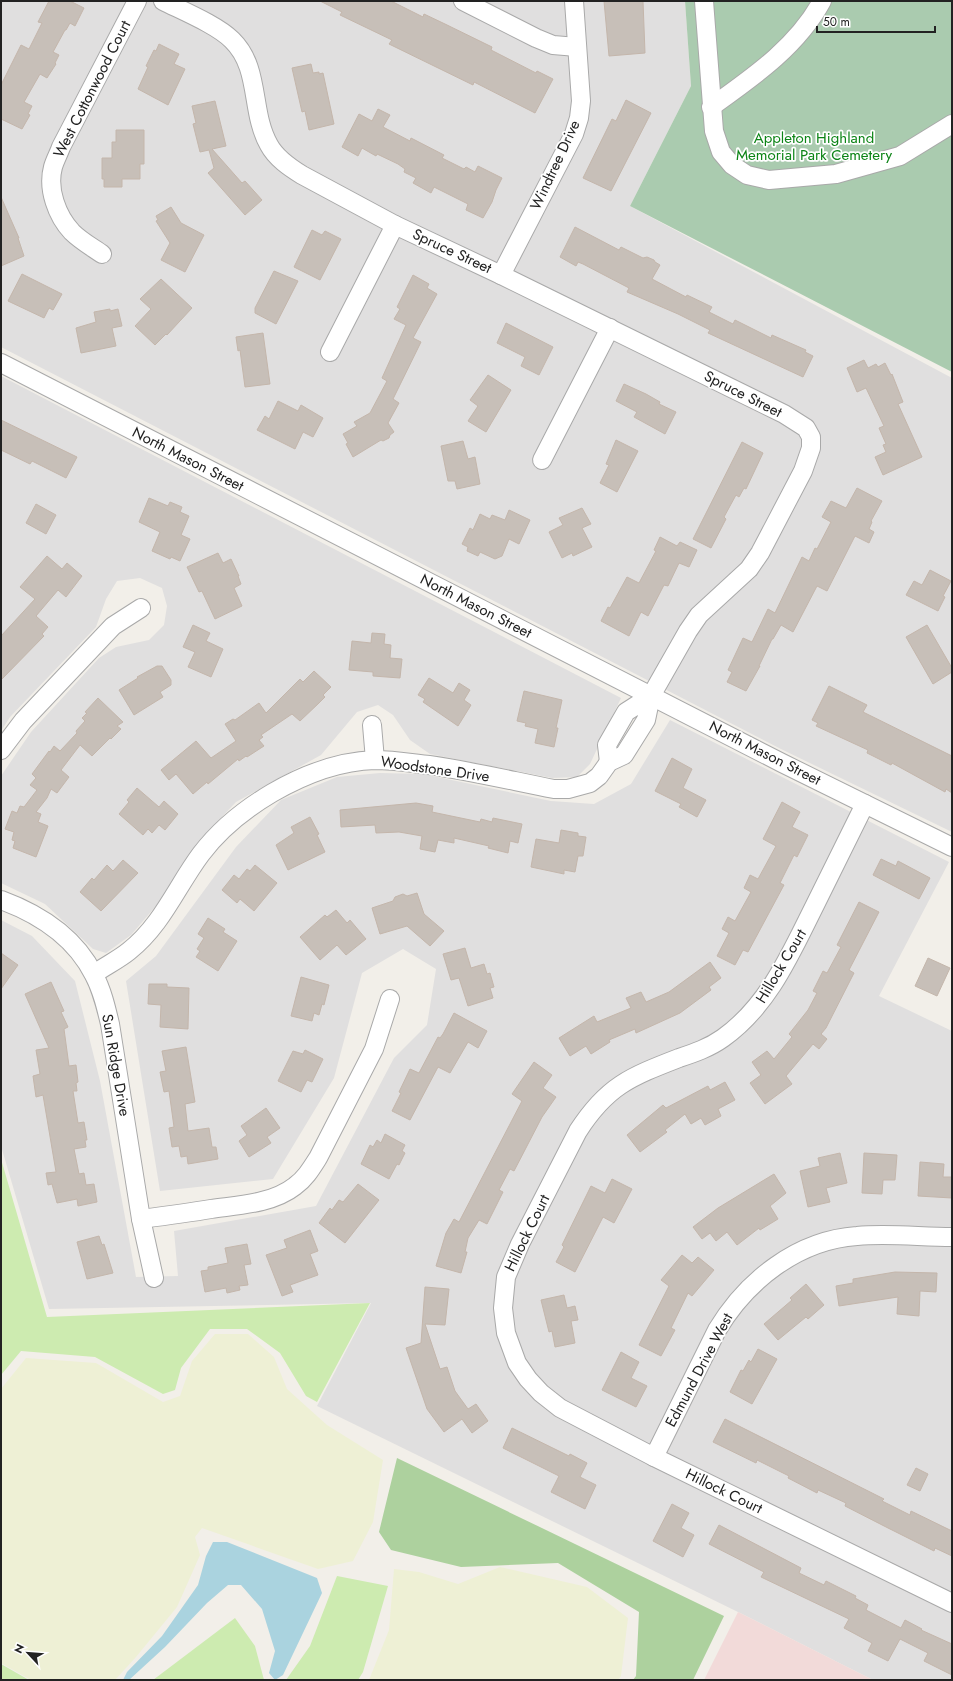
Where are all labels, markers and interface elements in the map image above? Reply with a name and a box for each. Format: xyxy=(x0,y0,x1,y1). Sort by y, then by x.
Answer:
scale bar xyxy=(817,8,935,34)
text: 50 m xyxy=(823,13,850,31)
street label: West Cottonwood Court xyxy=(48,16,136,162)
street label: Windtree Drive xyxy=(525,116,586,214)
park label: Appleton Highland Memorial Park Cemetery xyxy=(736,127,892,166)
street label: Spruce Street xyxy=(409,223,496,279)
street label: Spruce Street xyxy=(700,365,786,423)
street label: North Mason Street xyxy=(128,421,248,497)
street label: North Mason Street xyxy=(416,568,536,644)
street label: North Mason Street xyxy=(705,715,825,791)
street label: Woodstone Drive xyxy=(379,750,491,788)
street label: Hillock Court xyxy=(750,924,812,1007)
street label: Sun Ridge Drive xyxy=(96,1012,136,1118)
street label: Hillock Court xyxy=(499,1190,555,1275)
street label: Edmund Drive West xyxy=(660,1309,739,1431)
street label: Hillock Court xyxy=(682,1463,767,1519)
north arrow xyxy=(8,1633,48,1673)
text: N xyxy=(10,1641,28,1656)

